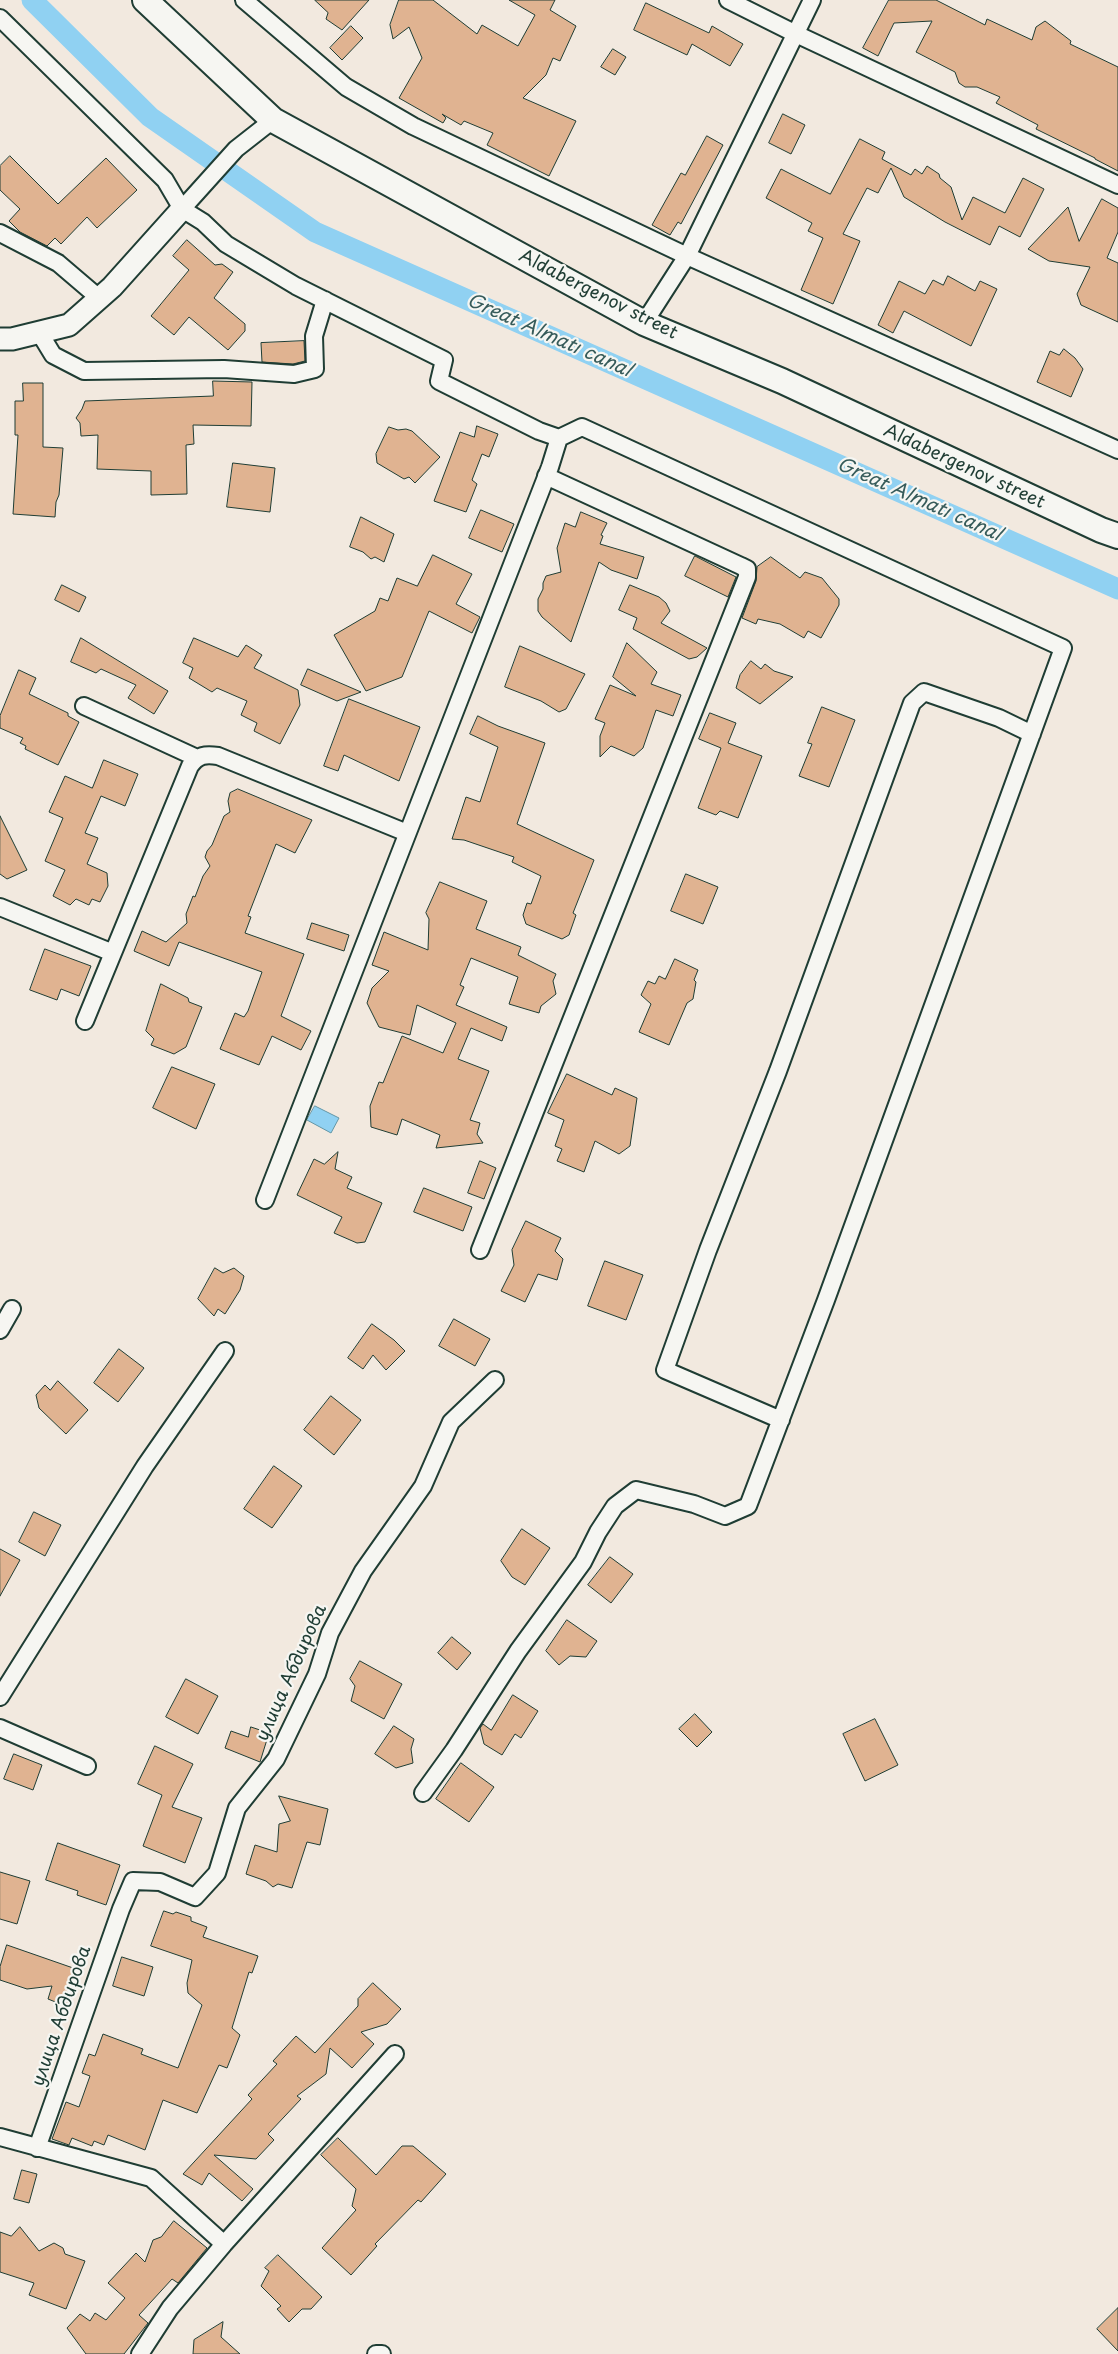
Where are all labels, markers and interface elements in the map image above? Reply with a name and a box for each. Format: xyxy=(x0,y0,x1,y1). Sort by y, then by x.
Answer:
street label: Aldabergenov street xyxy=(515,246,681,344)
water label: Great Almatı canal xyxy=(463,289,635,383)
street label: Aldabergenov street xyxy=(880,420,1048,514)
water label: Great Almatı canal xyxy=(833,453,1005,547)
street label: улица Абдирова xyxy=(252,1601,332,1745)
street label: улица Абдирова xyxy=(28,1943,96,2089)

